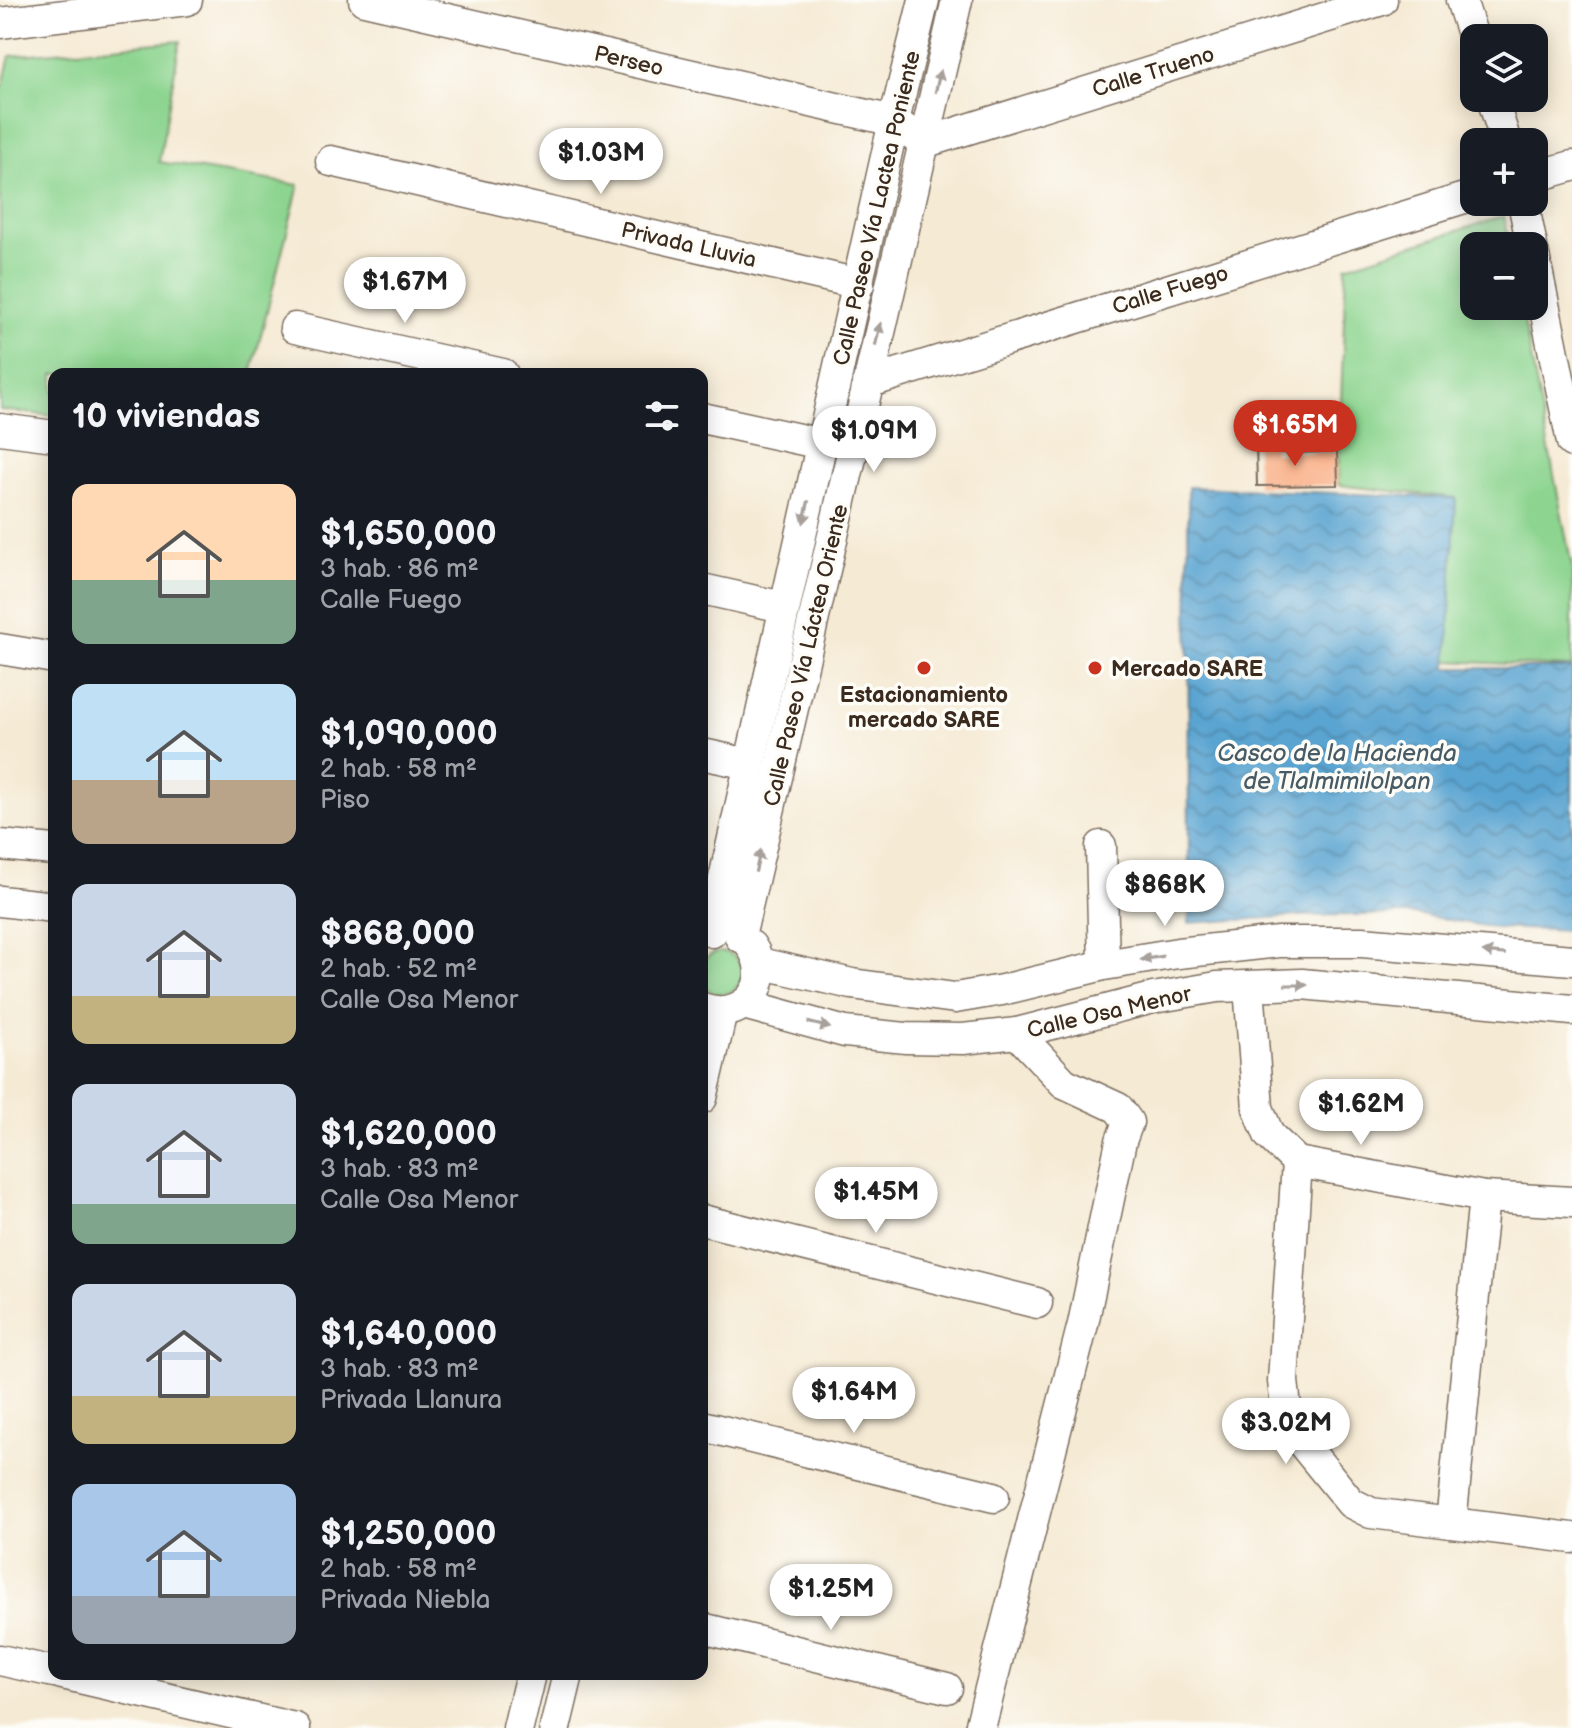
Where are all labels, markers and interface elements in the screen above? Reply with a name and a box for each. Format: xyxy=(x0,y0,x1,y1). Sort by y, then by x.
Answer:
map controls xyxy=(1460,24,1548,320)
button: layers xyxy=(1460,24,1548,112)
street label: Perseo xyxy=(591,40,666,83)
street label: Calle Trueno xyxy=(1089,41,1218,104)
street label: Calle Paseo Vía Lactea Poniente xyxy=(828,48,927,368)
one-way arrow xyxy=(932,69,944,94)
pin: $1.03M xyxy=(536,128,666,196)
button: + xyxy=(1460,128,1548,216)
text: $1.03M xyxy=(557,138,645,169)
street label: Privada Lluvia xyxy=(618,217,759,274)
button: − xyxy=(1460,232,1548,320)
pin: $1.67M xyxy=(340,257,470,325)
street label: Calle Fuego xyxy=(1109,260,1232,321)
text: $1.67M xyxy=(362,267,448,298)
one-way arrow xyxy=(872,322,885,347)
icon: filters xyxy=(640,394,684,438)
text: 10 viviendas xyxy=(72,396,260,437)
pin: $1.65M xyxy=(1230,400,1360,468)
pin: $1.09M xyxy=(809,406,939,474)
text: $1.65M xyxy=(1252,410,1338,441)
text: $1.09M xyxy=(830,416,918,447)
one-way arrow xyxy=(799,500,811,525)
street label: Calle Paseo Vía Láctea Oriente xyxy=(759,502,854,809)
text: $1,650,000 xyxy=(320,513,497,554)
icon: home xyxy=(136,516,232,612)
text: 3 hab. · 86 m² xyxy=(320,554,479,585)
text: Calle Fuego xyxy=(320,585,462,616)
place label: Mercado SARE xyxy=(1111,656,1263,683)
marker: Estacionamiento mercado SARE xyxy=(915,659,933,677)
marker: Mercado SARE xyxy=(1086,659,1104,677)
place label: Estacionamiento mercado SARE xyxy=(840,682,1008,734)
text: $1,090,000 xyxy=(320,713,498,754)
icon: home xyxy=(136,716,232,812)
water label: Casco de la Hacienda de Tlalmimilolpan xyxy=(1217,739,1457,796)
text: 2 hab. · 58 m² xyxy=(320,754,477,785)
text: Piso xyxy=(320,785,370,816)
one-way arrow xyxy=(752,848,765,873)
pin: $868K xyxy=(1109,860,1221,928)
text: $868K xyxy=(1124,870,1206,901)
text: $868,000 xyxy=(320,913,475,954)
icon: home xyxy=(136,916,232,1012)
one-way arrow xyxy=(1481,946,1506,959)
one-way arrow xyxy=(1139,952,1164,964)
text: 2 hab. · 52 m² xyxy=(320,954,477,985)
one-way arrow xyxy=(1284,979,1309,991)
street label: Calle Osa Menor xyxy=(1025,980,1195,1044)
text: Calle Osa Menor xyxy=(320,985,518,1016)
one-way arrow xyxy=(807,1020,832,1032)
pin: $1.62M xyxy=(1296,1079,1426,1147)
text: $1.62M xyxy=(1317,1089,1405,1120)
text: $1,620,000 xyxy=(320,1113,497,1154)
icon: home xyxy=(136,1116,232,1212)
text: 3 hab. · 83 m² xyxy=(320,1154,479,1185)
pin: $1.45M xyxy=(811,1167,941,1235)
text: $1.45M xyxy=(833,1177,919,1208)
text: Calle Osa Menor xyxy=(320,1185,518,1216)
text: $1,640,000 xyxy=(320,1313,497,1354)
icon: home xyxy=(136,1316,232,1412)
text: 3 hab. · 83 m² xyxy=(320,1354,479,1385)
pin: $1.64M xyxy=(789,1367,919,1435)
text: $1.64M xyxy=(810,1377,898,1408)
text: Privada Llanura xyxy=(320,1385,502,1416)
pin: $3.02M xyxy=(1221,1398,1351,1466)
text: $3.02M xyxy=(1240,1408,1332,1439)
text: $1,250,000 xyxy=(320,1513,497,1554)
icon: home xyxy=(136,1516,232,1612)
text: 2 hab. · 58 m² xyxy=(320,1554,477,1585)
pin: $1.25M xyxy=(766,1564,896,1632)
text: $1.25M xyxy=(788,1574,874,1605)
text: Privada Niebla xyxy=(320,1585,490,1616)

